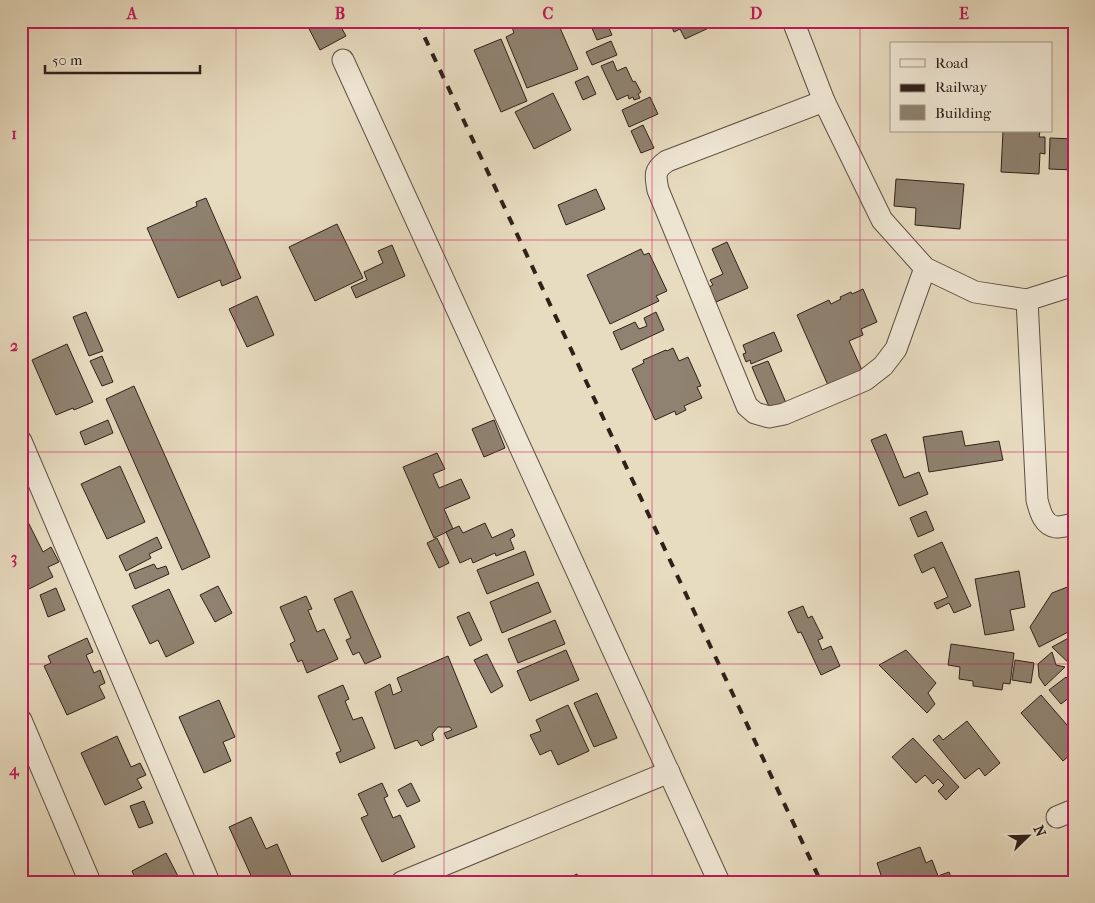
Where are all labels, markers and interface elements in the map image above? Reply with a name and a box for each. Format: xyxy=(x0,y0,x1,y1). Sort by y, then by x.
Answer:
text: A xyxy=(126,4,138,23)
text: B xyxy=(335,4,345,23)
text: C xyxy=(543,4,554,23)
text: D xyxy=(750,4,762,23)
text: E xyxy=(959,4,969,23)
scale bar xyxy=(45,42,200,74)
legend xyxy=(890,42,1052,132)
text: 50 m xyxy=(52,51,83,69)
text: Road xyxy=(935,54,969,72)
text: Railway xyxy=(935,78,988,96)
text: Building xyxy=(935,104,992,122)
text: 1 xyxy=(11,124,17,143)
text: 2 xyxy=(10,336,18,355)
text: 3 xyxy=(11,548,17,568)
text: 4 xyxy=(8,760,20,780)
north arrow xyxy=(1002,810,1052,860)
text: N xyxy=(1030,823,1050,840)

